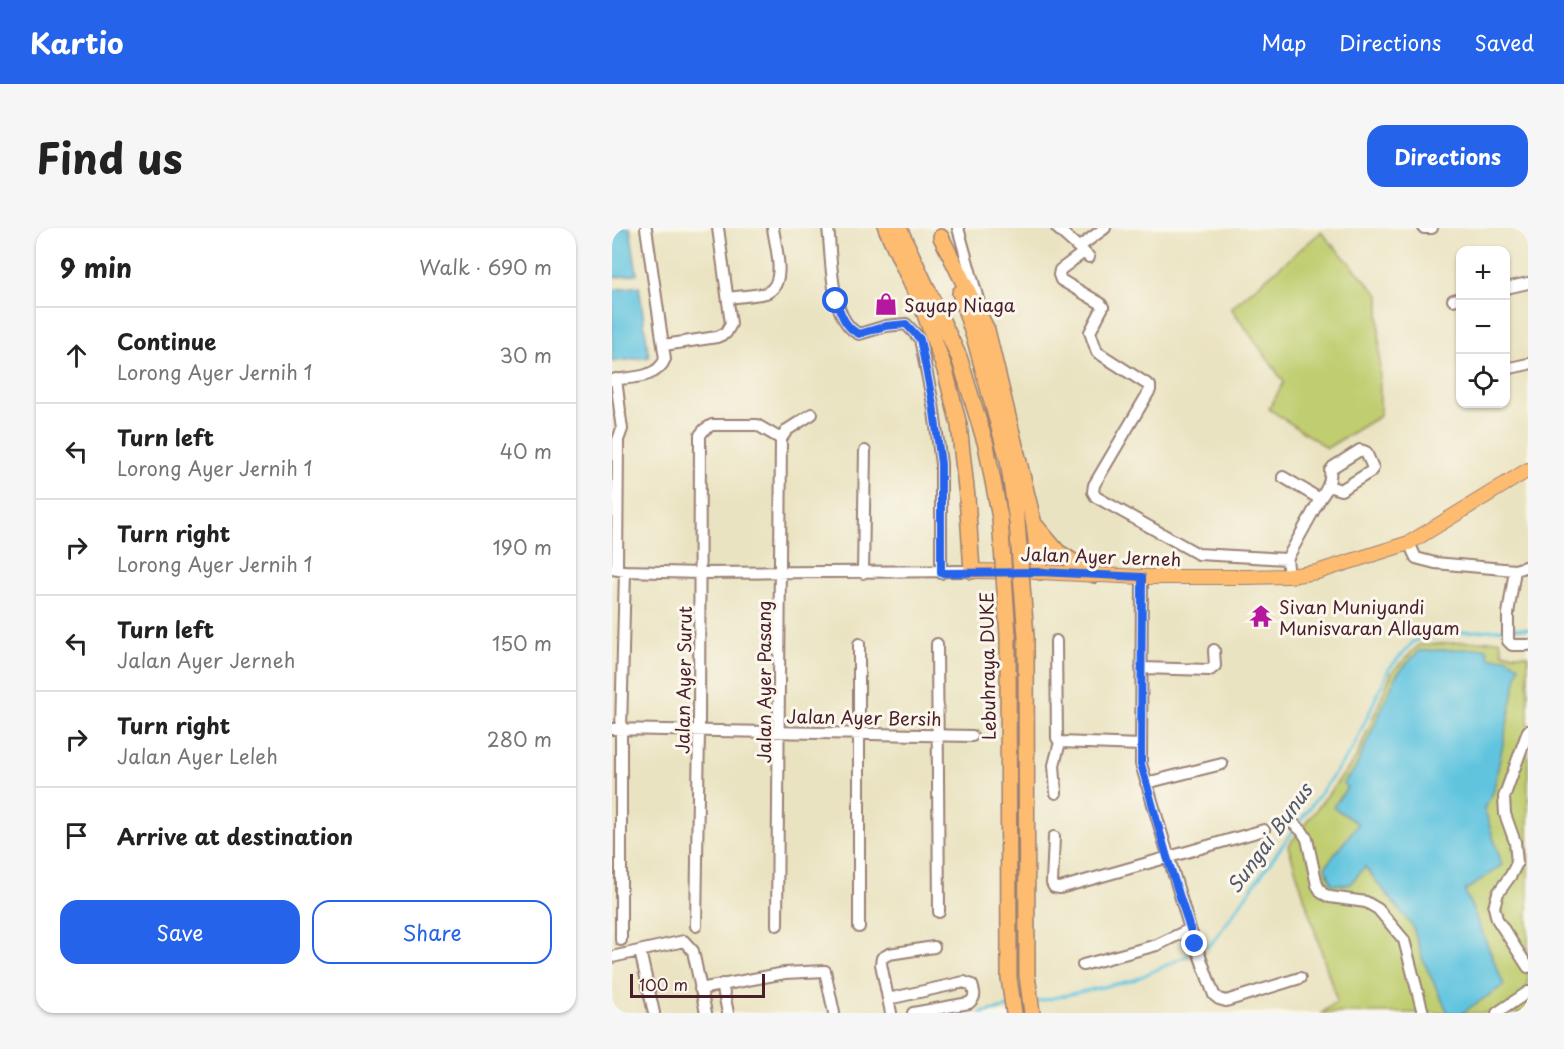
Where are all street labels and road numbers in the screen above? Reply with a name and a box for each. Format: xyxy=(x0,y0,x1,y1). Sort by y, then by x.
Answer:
street label: Jalan Ayer Jerneh xyxy=(1020,540,1182,572)
street label: Lebuhraya DUKE xyxy=(972,592,1002,740)
street label: Jalan Ayer Pasang xyxy=(750,601,777,763)
street label: Jalan Ayer Surut xyxy=(668,606,698,754)
street label: Jalan Ayer Bersih xyxy=(786,702,942,732)

